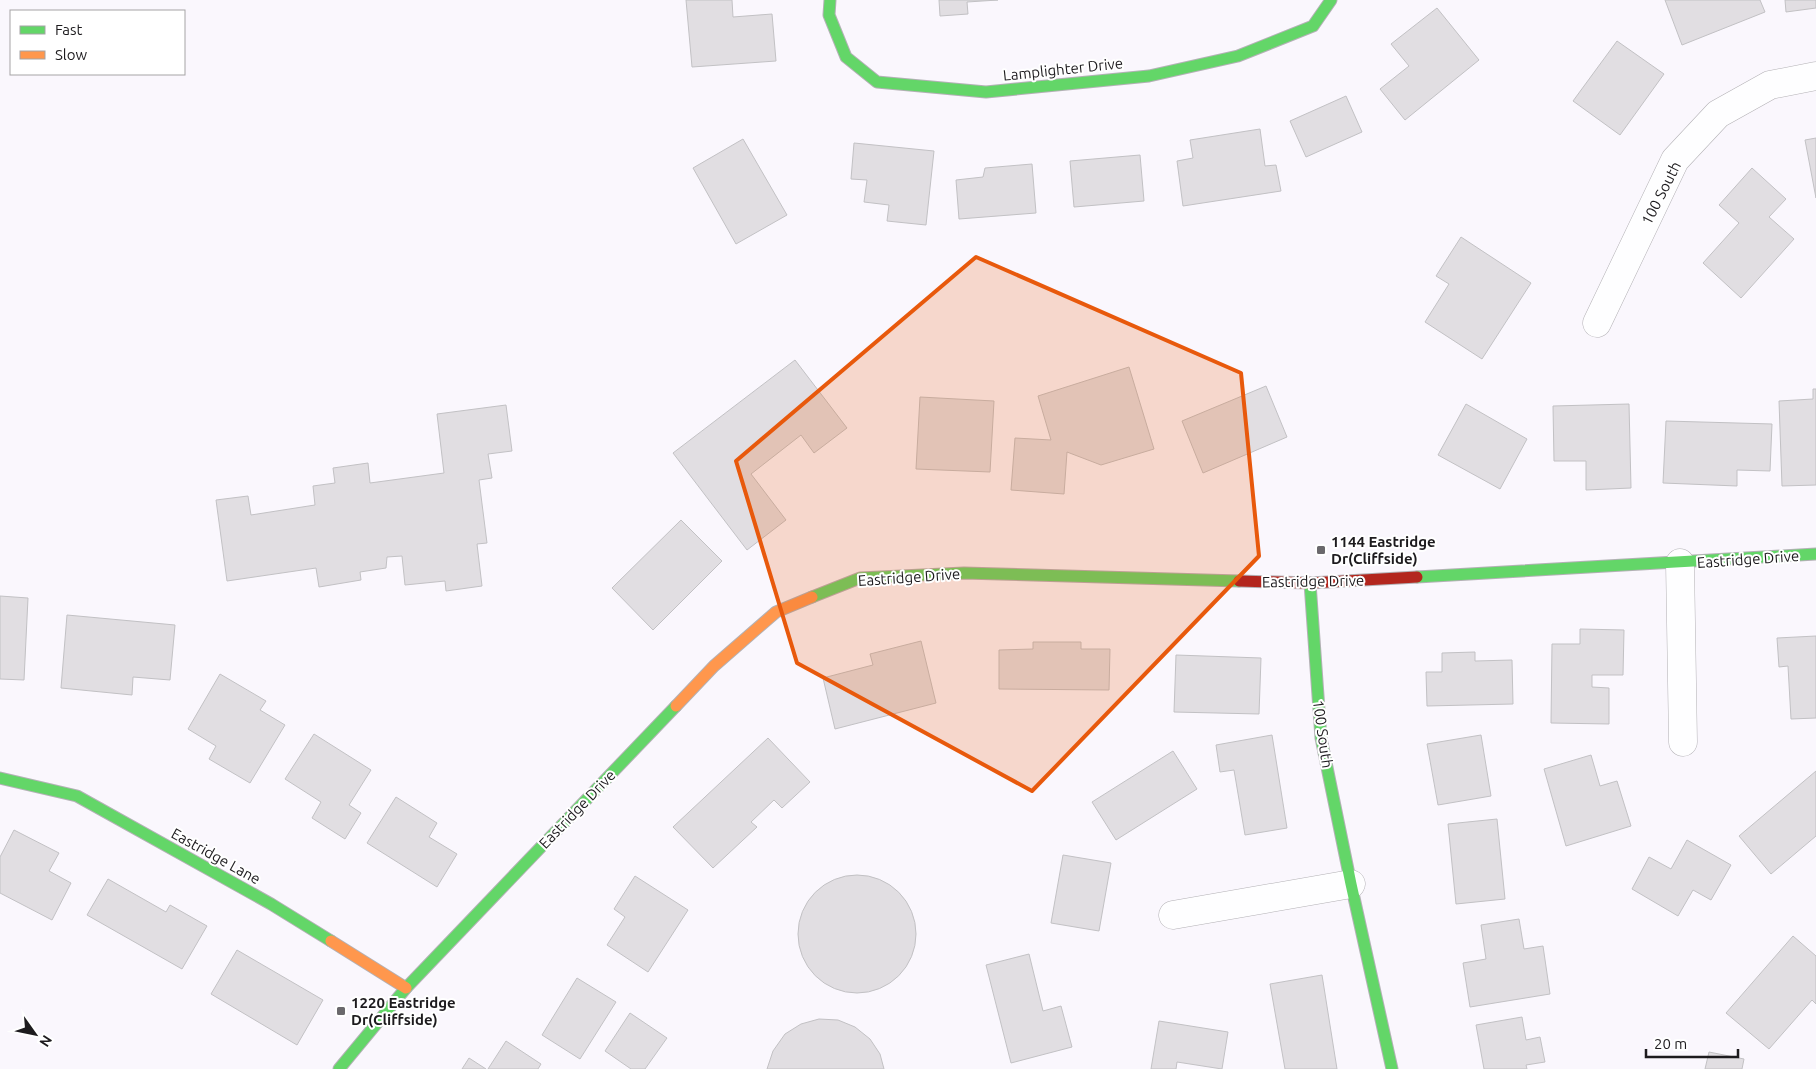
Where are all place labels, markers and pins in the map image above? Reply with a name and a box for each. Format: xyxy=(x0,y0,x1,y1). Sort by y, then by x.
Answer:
place label: 1144 Eastridge Dr(Cliffside) xyxy=(1331,533,1436,567)
marker: 1144 Eastridge Dr(Cliffside) xyxy=(1315,544,1327,556)
place label: 1220 Eastridge Dr(Cliffside) xyxy=(351,994,456,1028)
marker: 1220 Eastridge Dr(Cliffside) xyxy=(335,1005,347,1017)

